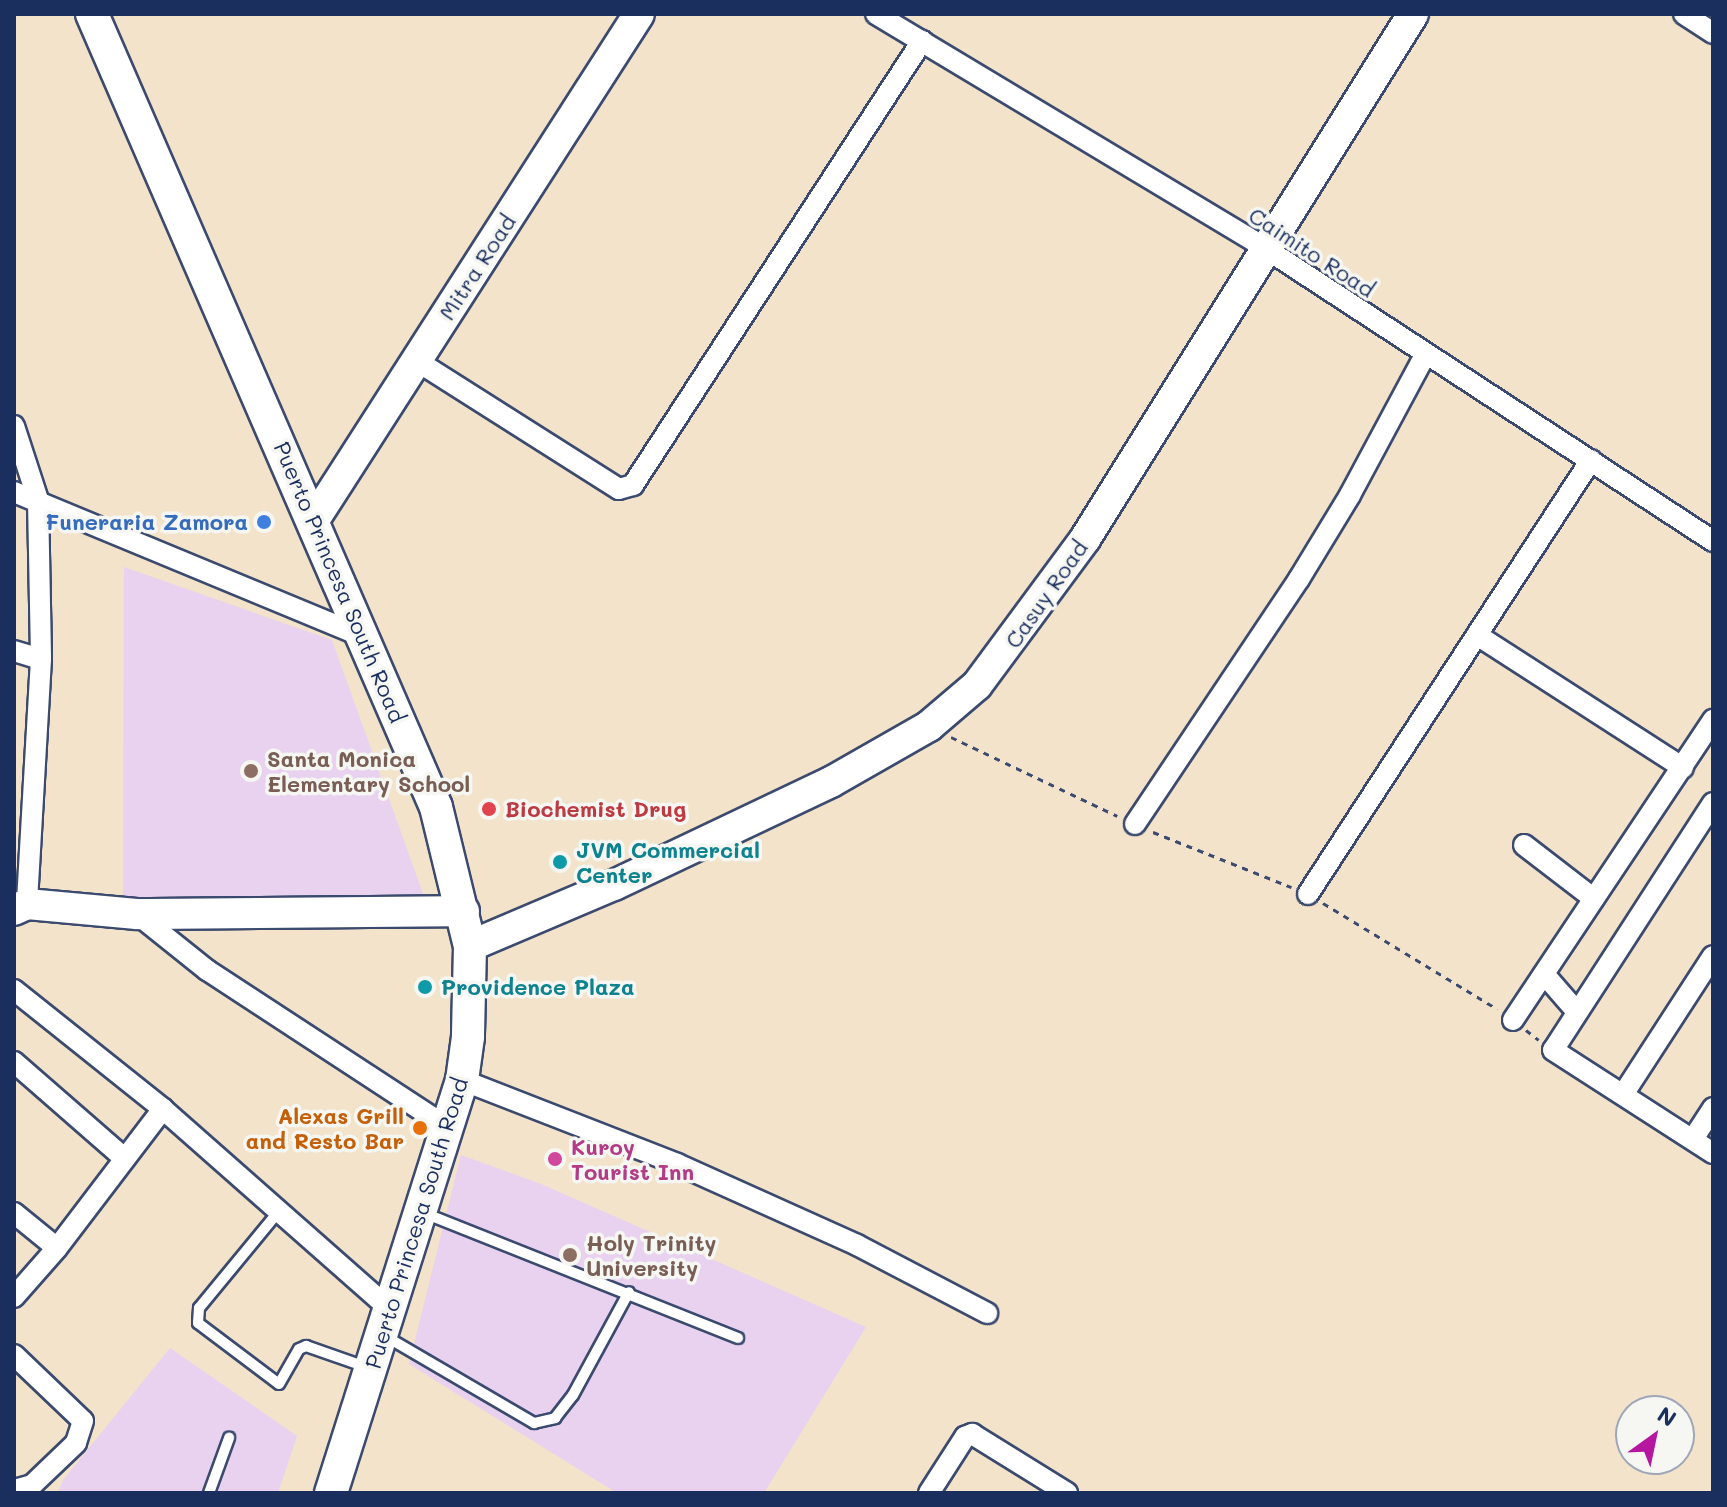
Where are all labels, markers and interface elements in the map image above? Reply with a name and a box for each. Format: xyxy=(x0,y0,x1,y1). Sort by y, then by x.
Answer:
street label: Caimito Road xyxy=(1244,201,1380,303)
street label: Mitra Road xyxy=(433,209,521,325)
street label: Puerto Princesa South Road xyxy=(269,438,411,726)
place label: Funeraria Zamora xyxy=(45,509,248,535)
marker: Funeraria Zamora xyxy=(255,513,273,531)
street label: Casuy Road xyxy=(999,535,1093,653)
place label: Santa Monica Elementary School xyxy=(267,745,470,796)
marker: Santa Monica Elementary School xyxy=(242,762,260,780)
place label: Biochemist Drug xyxy=(505,796,686,822)
marker: Biochemist Drug xyxy=(480,800,498,818)
place label: JVM Commercial Center xyxy=(576,836,760,888)
marker: JVM Commercial Center xyxy=(551,853,569,871)
place label: Providence Plaza xyxy=(441,974,634,1000)
marker: Providence Plaza xyxy=(416,978,434,996)
street label: Puerto Princesa South Road xyxy=(359,1074,473,1372)
place label: Alexas Grill and Resto Bar xyxy=(246,1102,404,1154)
marker: Alexas Grill and Resto Bar xyxy=(411,1119,429,1137)
place label: Kuroy Tourist Inn xyxy=(571,1133,694,1184)
marker: Kuroy Tourist Inn xyxy=(546,1150,564,1168)
place label: Holy Trinity University xyxy=(586,1229,717,1280)
marker: Holy Trinity University xyxy=(561,1246,579,1264)
north arrow xyxy=(1615,1395,1695,1475)
text: N xyxy=(1652,1399,1682,1433)

